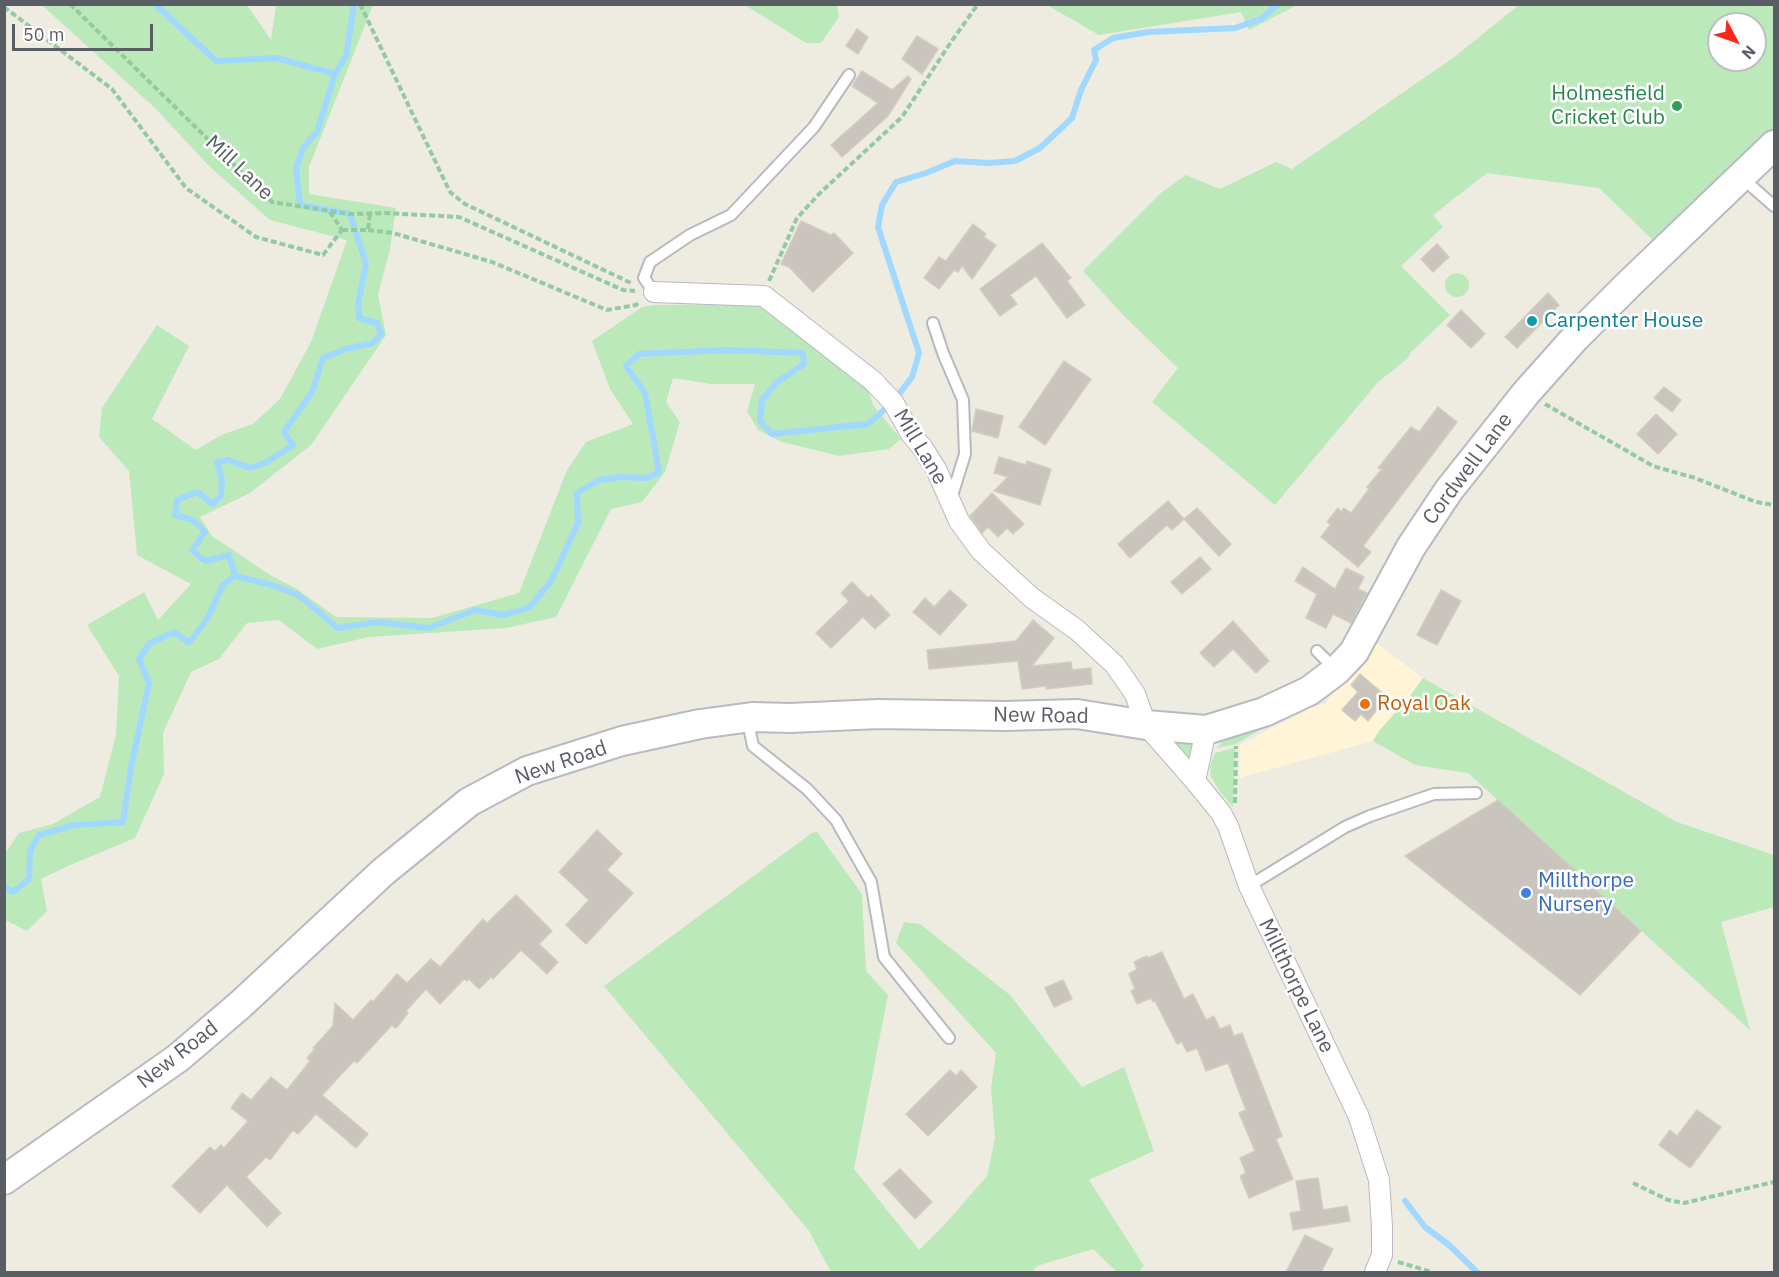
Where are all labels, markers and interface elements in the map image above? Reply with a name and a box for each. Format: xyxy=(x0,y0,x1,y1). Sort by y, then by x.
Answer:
scale bar xyxy=(15,12,156,50)
north arrow xyxy=(1707,12,1767,72)
text: 50 m xyxy=(23,23,65,46)
text: N xyxy=(1738,42,1760,63)
place label: Holmesfield Cricket Club xyxy=(1551,81,1665,131)
marker: Holmesfield Cricket Club xyxy=(1670,99,1684,113)
street label: Mill Lane xyxy=(200,130,278,206)
place label: Carpenter House xyxy=(1544,308,1703,334)
marker: Carpenter House xyxy=(1525,314,1539,328)
street label: Mill Lane xyxy=(888,405,952,489)
street label: Cordwell Lane xyxy=(1418,408,1518,530)
place label: Royal Oak xyxy=(1377,691,1471,717)
marker: Royal Oak xyxy=(1358,697,1372,711)
street label: New Road xyxy=(993,703,1089,729)
street label: New Road xyxy=(512,736,610,790)
place label: Millthorpe Nursery xyxy=(1538,868,1634,918)
marker: Millthorpe Nursery xyxy=(1519,886,1533,900)
street label: Millthorpe Lane xyxy=(1253,915,1339,1057)
street label: New Road xyxy=(133,1016,223,1094)

